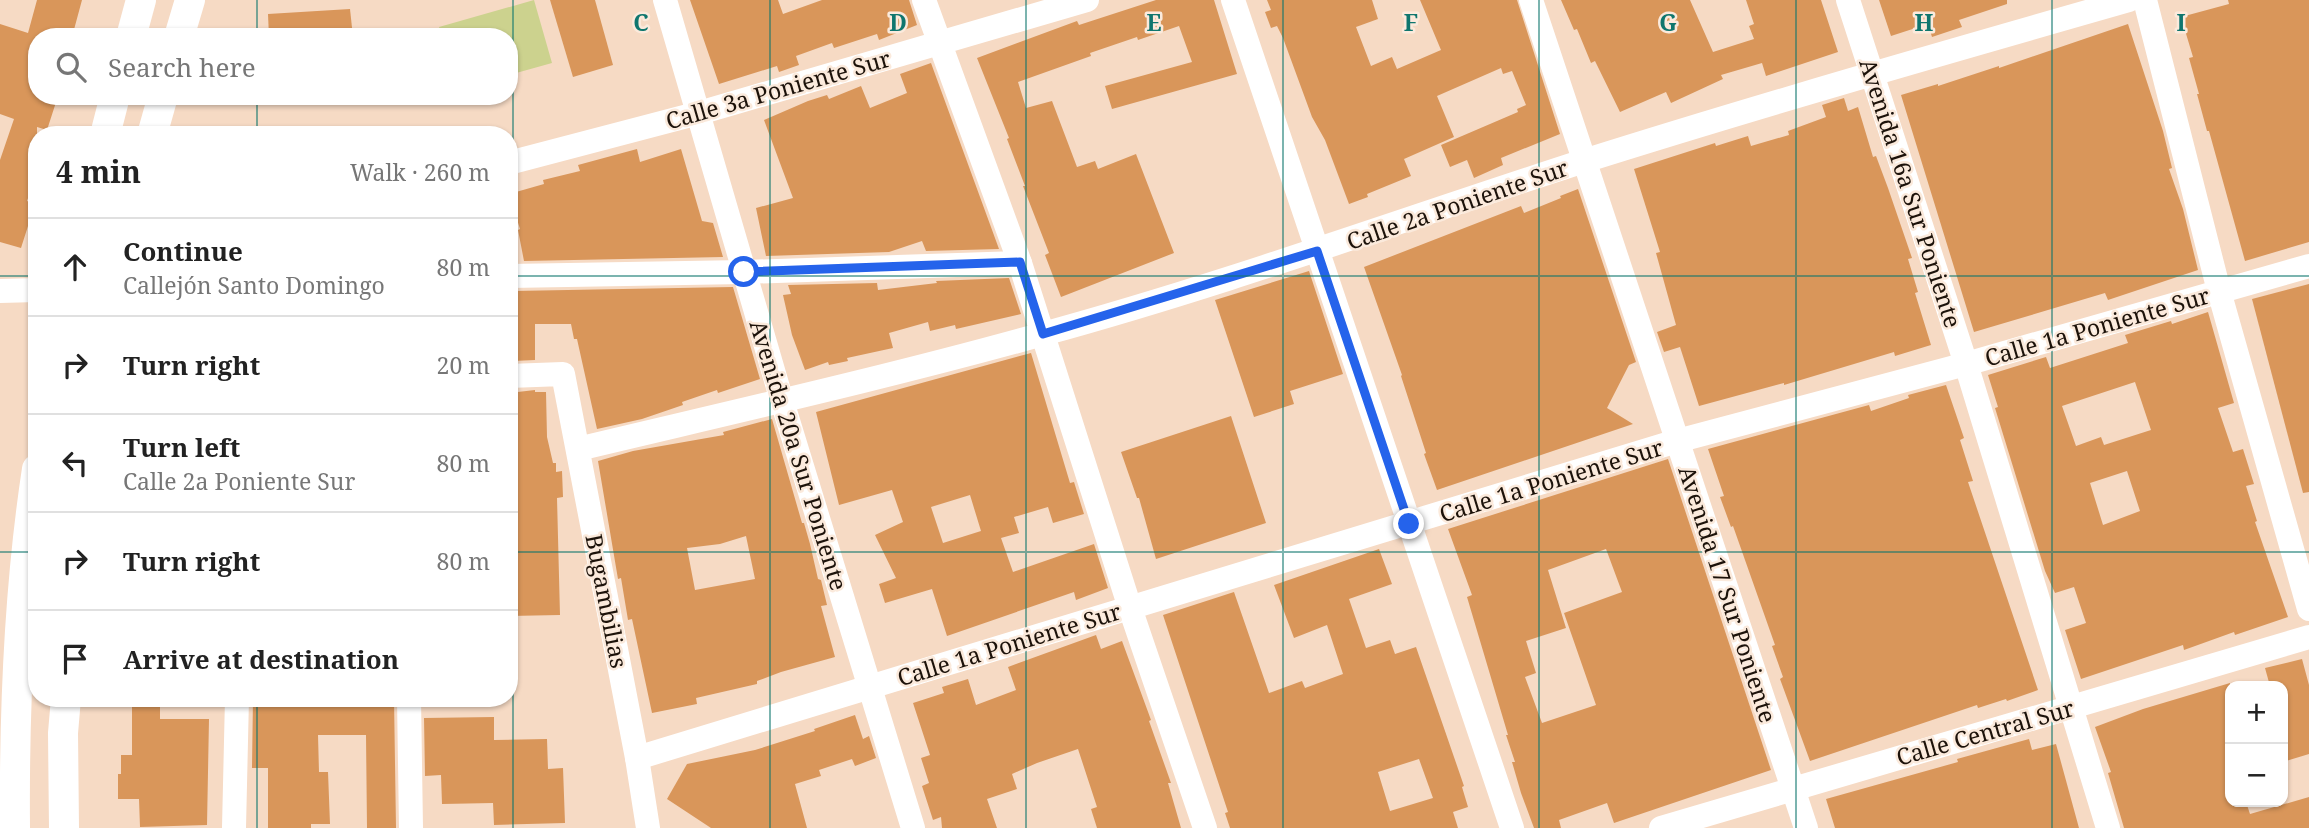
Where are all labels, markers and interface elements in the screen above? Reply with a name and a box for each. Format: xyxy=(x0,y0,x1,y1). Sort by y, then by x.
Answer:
text: C xyxy=(633,6,649,38)
text: D xyxy=(889,6,907,38)
text: E xyxy=(1146,6,1162,38)
text: F xyxy=(1404,6,1418,38)
text: G xyxy=(1659,6,1677,38)
text: H xyxy=(1915,6,1934,38)
text: I xyxy=(2176,6,2186,38)
search box xyxy=(28,28,518,105)
street label: Calle 3a Poniente Sur xyxy=(662,42,894,136)
icon: search xyxy=(52,48,90,86)
text: Search here xyxy=(108,49,256,85)
street label: Avenida 16a Sur Poniente xyxy=(1852,54,1970,332)
text: 4 min xyxy=(56,151,141,192)
street label: Calle 2a Poniente Sur xyxy=(1342,151,1572,257)
text: Walk · 260 m xyxy=(350,156,490,188)
text: Continue xyxy=(123,233,243,269)
icon: ahead xyxy=(56,248,94,286)
text: 80 m xyxy=(437,251,490,283)
route start xyxy=(728,256,759,287)
text: Callejón Santo Domingo xyxy=(123,269,385,301)
street label: Calle 1a Poniente Sur xyxy=(1981,279,2213,373)
street label: Avenida 20a Sur Poniente xyxy=(743,316,855,594)
icon: right xyxy=(56,346,94,384)
text: Turn right xyxy=(123,347,260,383)
text: 20 m xyxy=(437,349,490,381)
text: Turn left xyxy=(123,429,240,465)
street label: Calle 1a Poniente Sur xyxy=(1435,431,1667,529)
icon: left xyxy=(56,444,94,482)
text: 80 m xyxy=(437,447,490,479)
street label: Avenida 17 Sur Poniente xyxy=(1671,462,1785,726)
text: Calle 2a Poniente Sur xyxy=(123,465,355,497)
route end xyxy=(1393,508,1424,539)
street label: Bugambilias xyxy=(578,531,636,671)
icon: right xyxy=(56,542,94,580)
text: Turn right xyxy=(123,543,260,579)
text: 80 m xyxy=(437,545,490,577)
street label: Calle 1a Poniente Sur xyxy=(893,595,1125,693)
icon: arrive xyxy=(56,640,94,678)
text: Arrive at destination xyxy=(123,641,399,677)
map controls xyxy=(2225,681,2288,807)
button: + xyxy=(2225,681,2288,744)
street label: Calle Central Sur xyxy=(1892,691,2078,773)
button: − xyxy=(2225,744,2288,807)

